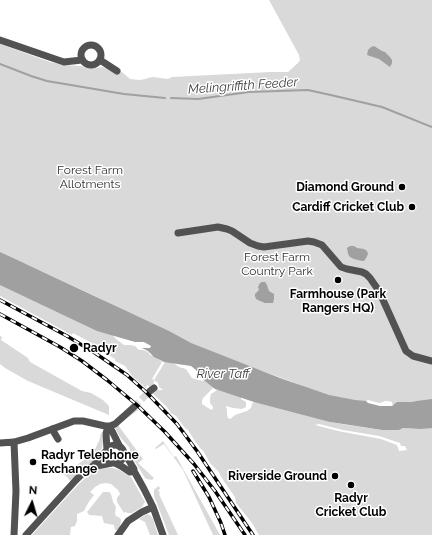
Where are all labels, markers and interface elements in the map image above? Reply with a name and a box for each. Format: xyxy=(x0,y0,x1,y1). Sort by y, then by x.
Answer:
water label: Melingriffith Feeder xyxy=(188,74,298,98)
park label: Forest Farm Allotments xyxy=(57,163,123,191)
place label: Diamond Ground xyxy=(296,180,394,194)
marker: Diamond Ground xyxy=(397,182,407,192)
place label: Cardiff Cricket Club xyxy=(292,200,404,214)
marker: Cardiff Cricket Club xyxy=(407,202,417,212)
park label: Forest Farm Country Park xyxy=(241,250,313,278)
marker: Farmhouse (Park Rangers HQ) xyxy=(333,275,343,285)
place label: Farmhouse (Park Rangers HQ) xyxy=(290,287,386,315)
place label: Radyr xyxy=(83,341,117,355)
marker: Radyr xyxy=(68,342,80,354)
water label: River Taff xyxy=(196,366,250,382)
place label: Radyr Telephone Exchange xyxy=(41,448,139,476)
marker: Radyr Telephone Exchange xyxy=(28,457,38,467)
place label: Riverside Ground xyxy=(228,469,327,483)
marker: Riverside Ground xyxy=(330,471,340,481)
marker: Radyr Cricket Club xyxy=(346,480,356,490)
north arrow xyxy=(12,483,52,523)
text: N xyxy=(28,484,38,497)
place label: Radyr Cricket Club xyxy=(316,491,386,519)

